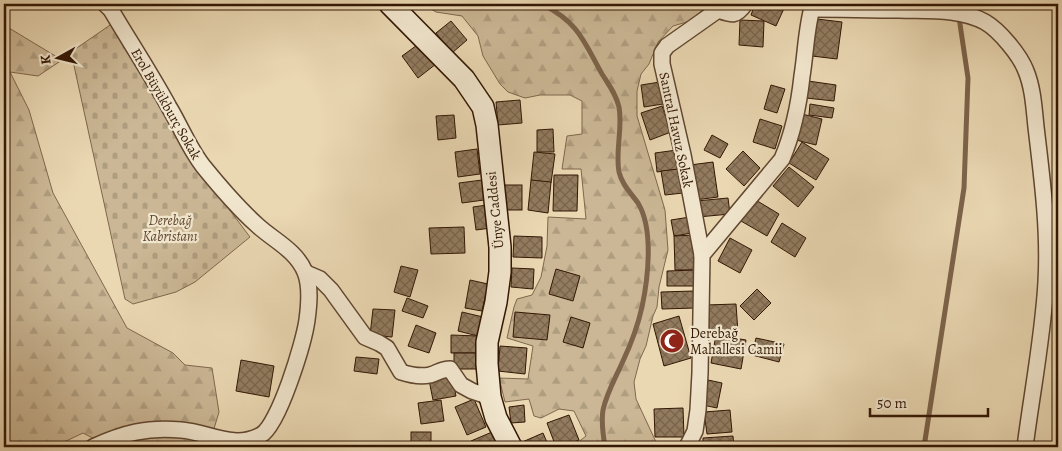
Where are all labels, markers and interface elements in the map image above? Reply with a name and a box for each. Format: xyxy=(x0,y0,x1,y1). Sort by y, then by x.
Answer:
north arrow xyxy=(32,32,82,82)
street label: Erol Büyükburç Sokak xyxy=(126,45,206,163)
text: K xyxy=(35,53,56,66)
street label: Santral Havuz Sokak xyxy=(654,70,698,190)
street label: Ünye Caddesi xyxy=(481,170,509,250)
park label: Derebağ Kabristanı xyxy=(142,211,198,246)
place label: Derebağ Mahallesi Camii xyxy=(690,324,783,359)
mosque icon: Derebağ Mahallesi Camii xyxy=(659,328,685,354)
scale bar xyxy=(870,386,987,418)
text: 50 m xyxy=(877,393,907,413)

